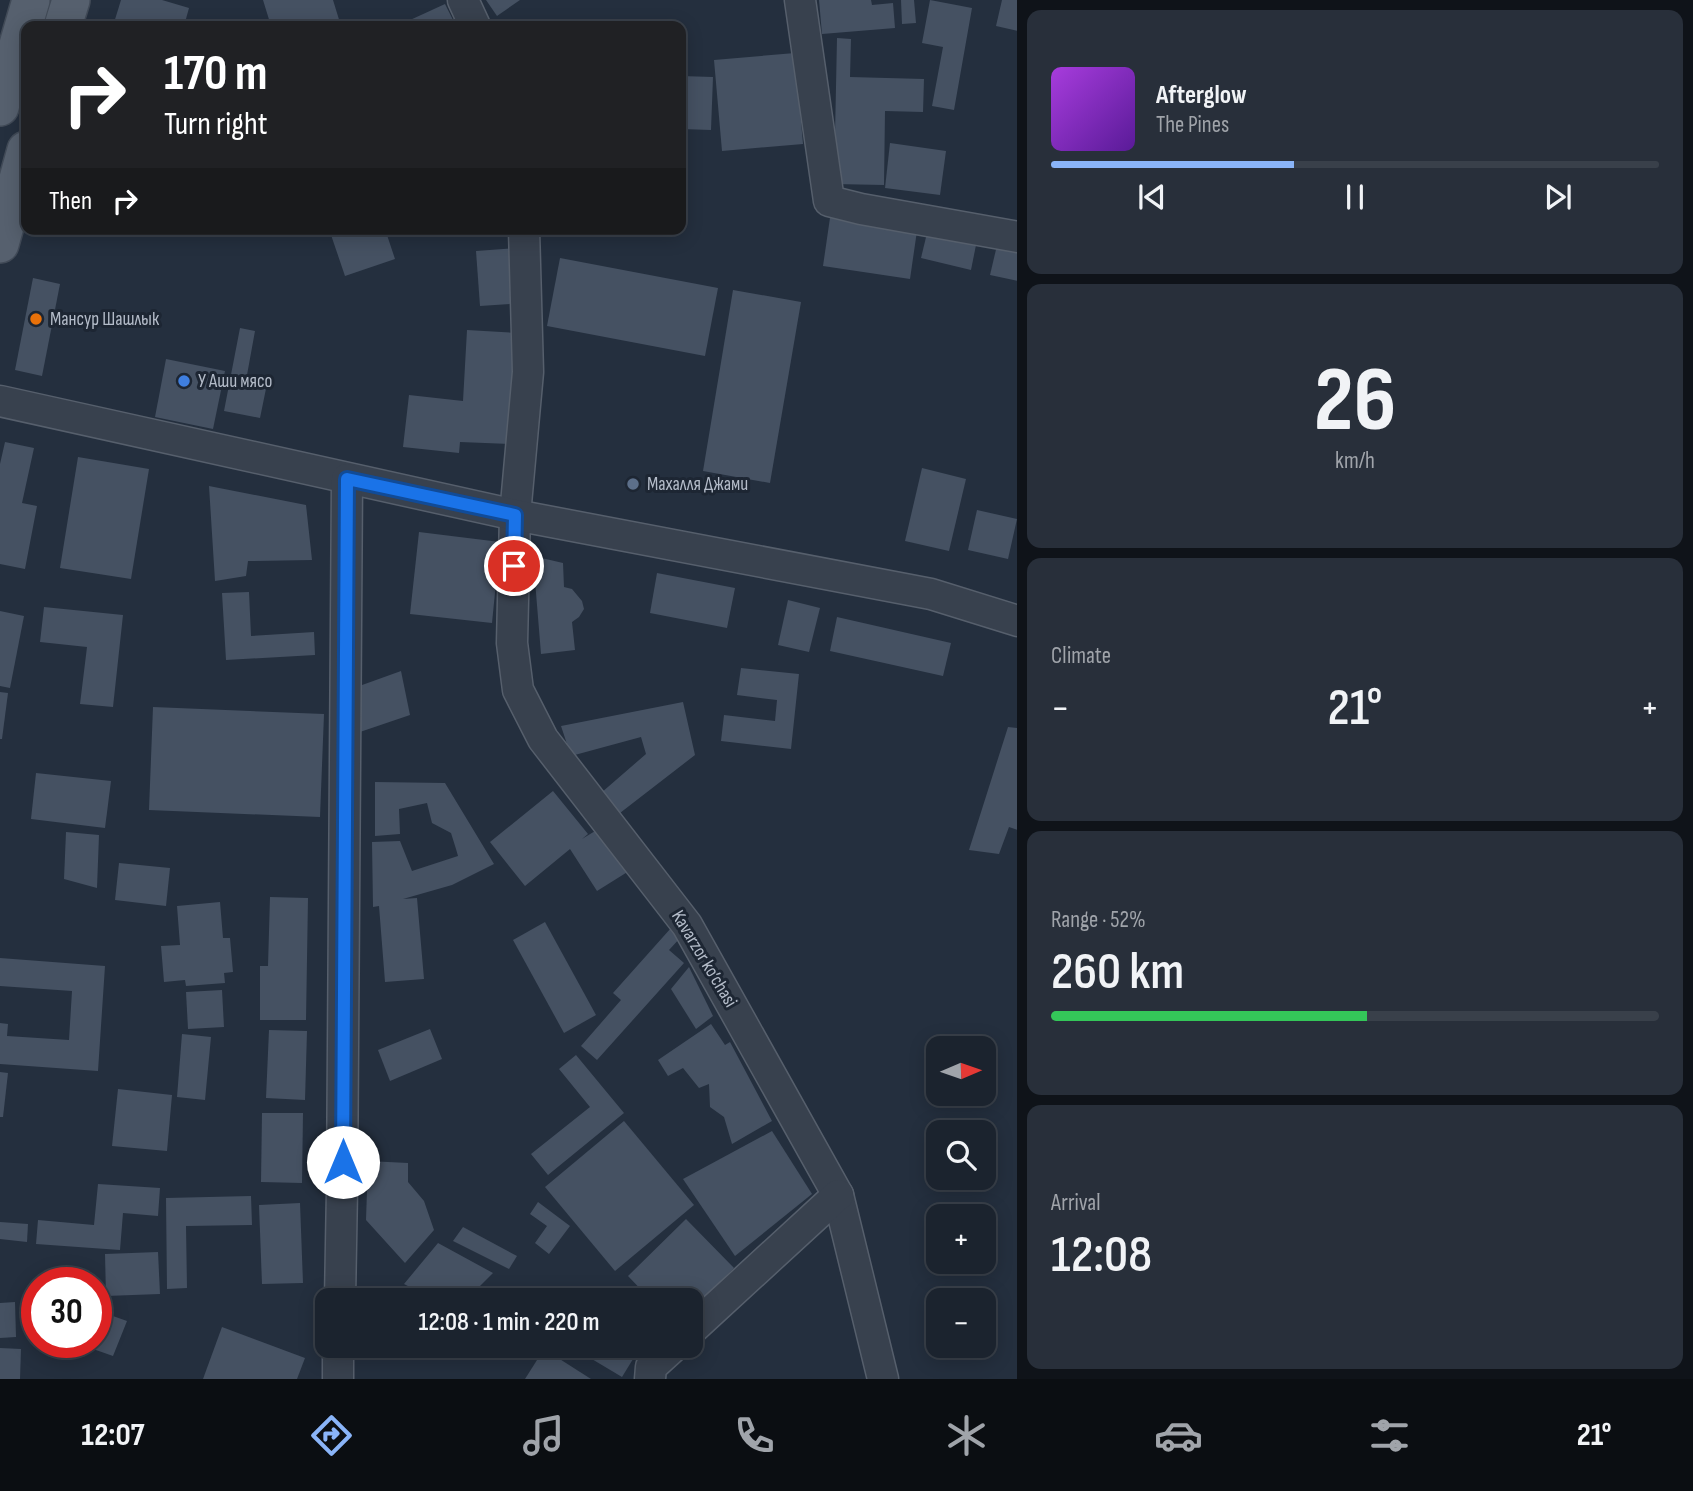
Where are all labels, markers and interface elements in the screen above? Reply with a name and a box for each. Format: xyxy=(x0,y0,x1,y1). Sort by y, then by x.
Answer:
text: 170 m xyxy=(164,45,268,104)
icon: right xyxy=(49,49,140,140)
text: Afterglow xyxy=(1156,80,1247,111)
text: Turn right xyxy=(164,105,268,144)
text: The Pines xyxy=(1156,111,1229,139)
icon: previous xyxy=(1133,178,1171,216)
icon: pause xyxy=(1336,178,1374,216)
icon: next xyxy=(1539,178,1577,216)
icon: right xyxy=(106,182,144,220)
text: Then xyxy=(49,186,92,217)
place label: Мансур Шашлык xyxy=(50,308,160,331)
marker: Мансур Шашлык xyxy=(28,311,44,327)
text: 26 xyxy=(1314,347,1396,456)
place label: У Аши мясо xyxy=(198,370,272,393)
marker: У Аши мясо xyxy=(176,373,192,389)
text: km/h xyxy=(1335,447,1375,475)
place label: Махалля Джами xyxy=(647,473,748,496)
marker: Махалля Джами xyxy=(625,476,641,492)
pin xyxy=(484,536,544,596)
icon: arrive xyxy=(495,547,533,585)
text: Climate xyxy=(1051,642,1111,670)
text: 21° xyxy=(1328,677,1382,740)
text: − xyxy=(1051,686,1070,731)
text: + xyxy=(1640,686,1659,731)
street label: Kavarzor ko’chasi xyxy=(666,906,742,1012)
text: Range · 52% xyxy=(1051,906,1146,934)
text: 260 km xyxy=(1051,941,1184,1004)
north arrow xyxy=(926,1036,996,1106)
map controls xyxy=(926,1036,996,1358)
button: search xyxy=(926,1120,996,1190)
position arrow xyxy=(306,1125,380,1199)
text: Arrival xyxy=(1051,1189,1100,1217)
button: + xyxy=(926,1204,996,1274)
text: 12:08 xyxy=(1051,1224,1152,1287)
speed limit sign: 30 xyxy=(21,1267,112,1358)
button: − xyxy=(926,1288,996,1358)
text: 12:08 · 1 min · 220 m xyxy=(418,1307,600,1338)
icon: directions xyxy=(307,1411,356,1460)
icon: music xyxy=(519,1411,568,1460)
icon: phone xyxy=(730,1411,779,1460)
icon: climate xyxy=(942,1411,991,1460)
icon: car xyxy=(1154,1411,1203,1460)
icon: filters xyxy=(1365,1411,1414,1460)
text: 12:07 xyxy=(81,1416,145,1455)
text: 21° xyxy=(1577,1416,1612,1455)

